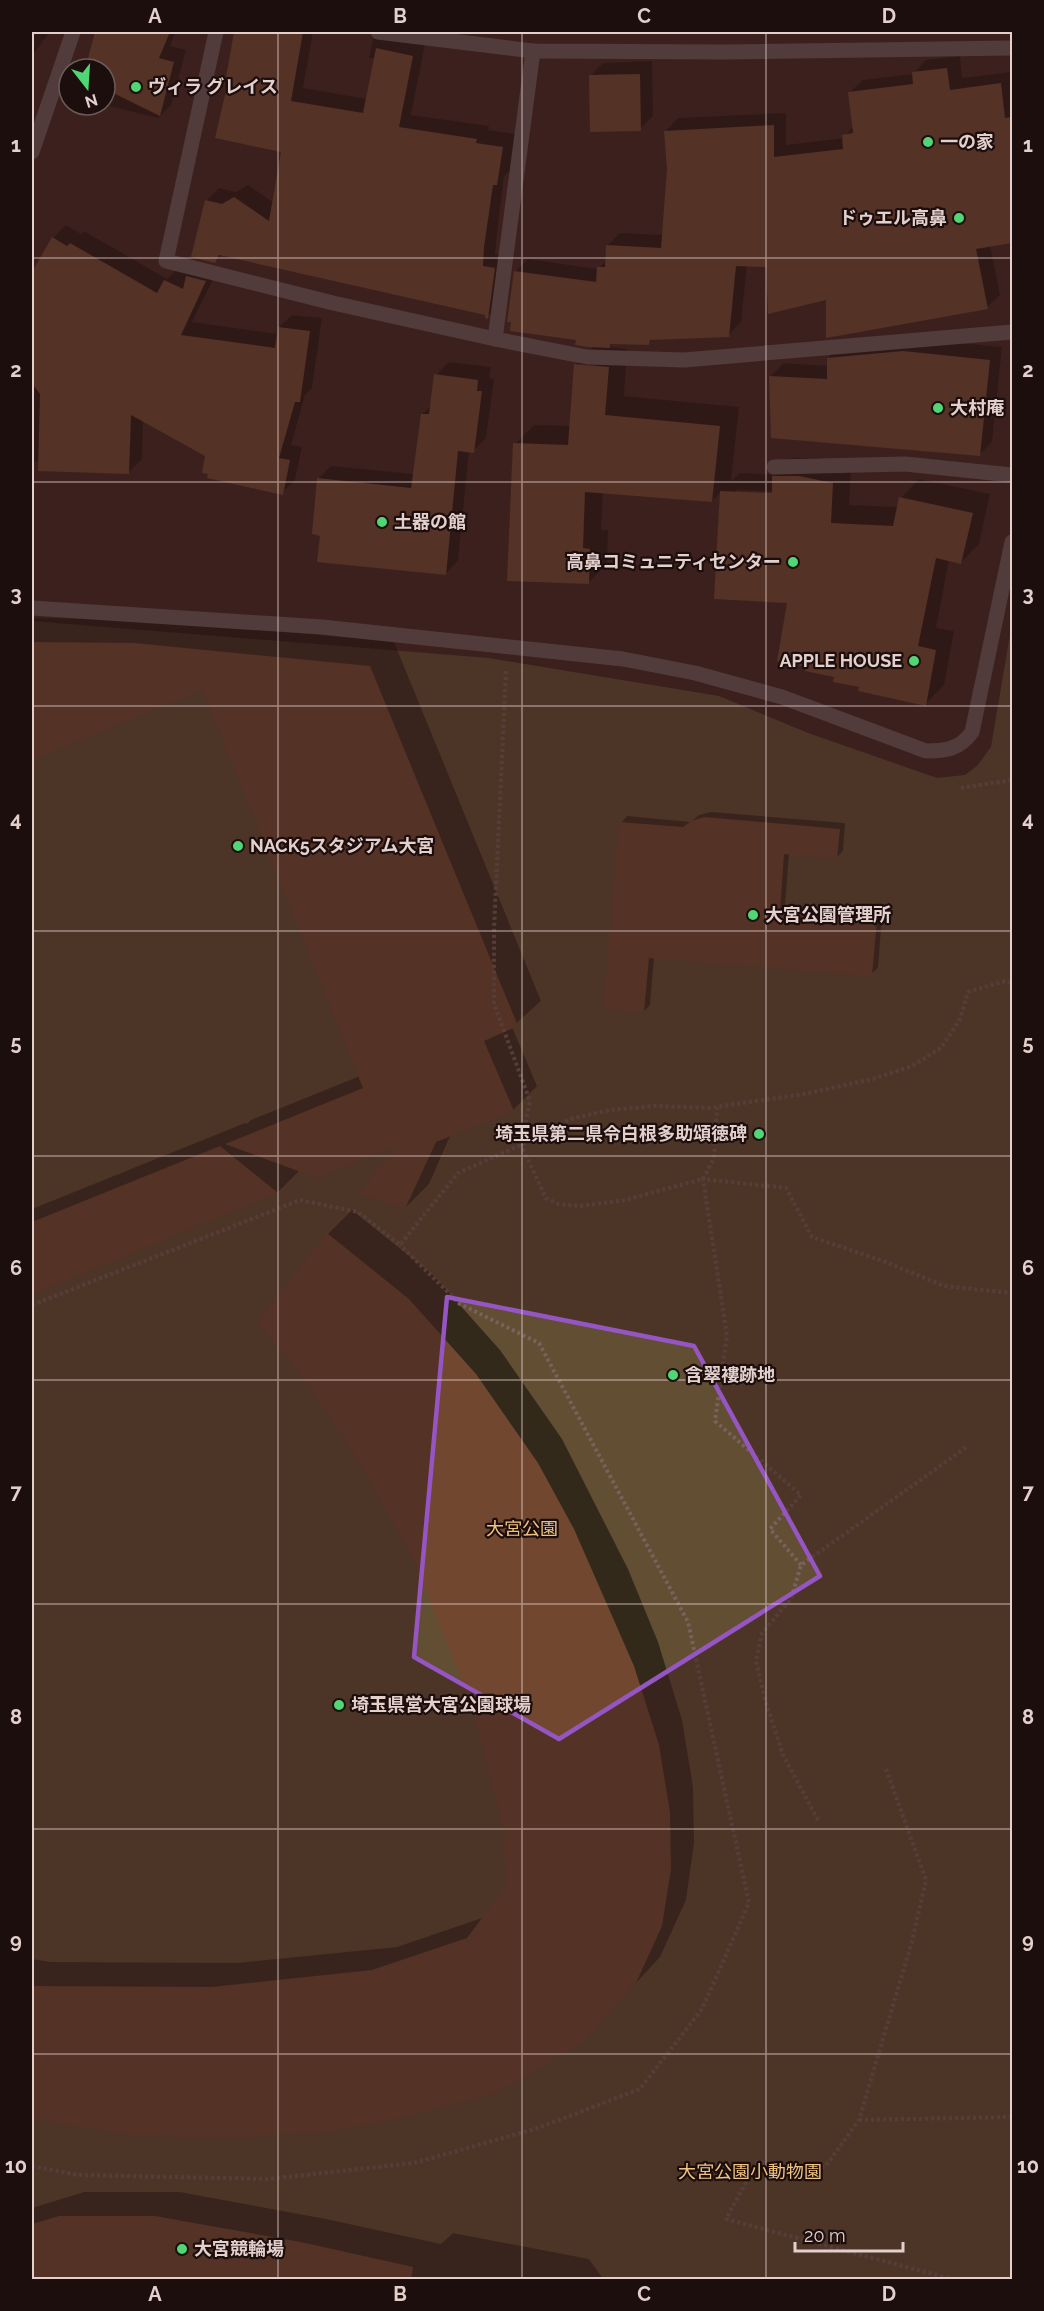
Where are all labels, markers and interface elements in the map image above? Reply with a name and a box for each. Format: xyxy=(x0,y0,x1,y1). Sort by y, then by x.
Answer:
text: A xyxy=(148,4,162,28)
text: B xyxy=(393,4,407,28)
text: C xyxy=(637,4,651,28)
text: D xyxy=(882,4,896,28)
north arrow xyxy=(57,57,117,117)
place label: ヴィラ グレイス xyxy=(148,76,278,97)
marker: ヴィラ グレイス xyxy=(129,80,143,94)
text: N xyxy=(83,90,100,112)
place label: 一の家 xyxy=(940,131,994,152)
text: 1 xyxy=(11,133,21,157)
text: 1 xyxy=(1023,133,1033,157)
marker: 一の家 xyxy=(921,135,935,149)
place label: ドゥエル高鼻 xyxy=(839,207,947,228)
marker: ドゥエル高鼻 xyxy=(952,211,966,225)
text: 2 xyxy=(10,358,22,382)
text: 2 xyxy=(1022,358,1034,382)
place label: 大村庵 xyxy=(950,397,1004,418)
marker: 大村庵 xyxy=(931,401,945,415)
place label: 土器の館 xyxy=(394,511,466,532)
marker: 土器の館 xyxy=(375,515,389,529)
place label: 高鼻コミュニティセンター xyxy=(566,551,781,572)
marker: 高鼻コミュニティセンター xyxy=(786,555,800,569)
text: 3 xyxy=(10,582,22,606)
text: 3 xyxy=(1022,582,1034,606)
place label: APPLE HOUSE xyxy=(779,650,902,671)
marker: APPLE HOUSE xyxy=(907,654,921,668)
text: 4 xyxy=(10,807,22,831)
text: 4 xyxy=(1022,807,1034,831)
place label: NACK5スタジアム大宮 xyxy=(250,835,434,856)
marker: NACK5スタジアム大宮 xyxy=(231,839,245,853)
place label: 大宮公園管理所 xyxy=(765,904,891,925)
marker: 大宮公園管理所 xyxy=(746,908,760,922)
text: 5 xyxy=(10,1031,22,1055)
text: 5 xyxy=(1022,1031,1034,1055)
place label: 埼玉県第二県令白根多助頌徳碑 xyxy=(495,1123,747,1144)
marker: 埼玉県第二県令白根多助頌徳碑 xyxy=(752,1127,766,1141)
text: 6 xyxy=(10,1256,22,1280)
text: 6 xyxy=(1022,1256,1034,1280)
place label: 含翠褸跡地 xyxy=(685,1364,775,1385)
marker: 含翠褸跡地 xyxy=(666,1368,680,1382)
text: 7 xyxy=(10,1480,22,1504)
text: 7 xyxy=(1022,1480,1034,1504)
park label: 大宮公園 xyxy=(486,1518,558,1539)
place label: 埼玉県営大宮公園球場 xyxy=(351,1694,531,1715)
marker: 埼玉県営大宮公園球場 xyxy=(332,1698,346,1712)
text: 8 xyxy=(10,1705,22,1729)
text: 8 xyxy=(1022,1705,1034,1729)
text: 9 xyxy=(10,1929,22,1953)
text: 9 xyxy=(1022,1929,1034,1953)
text: 10 xyxy=(5,2154,27,2178)
text: 10 xyxy=(1017,2154,1039,2178)
park label: 大宮公園小動物園 xyxy=(678,2161,822,2182)
scale bar xyxy=(795,2215,903,2253)
text: 20 m xyxy=(804,2225,846,2246)
place label: 大宮競輪場 xyxy=(194,2238,284,2259)
marker: 大宮競輪場 xyxy=(175,2242,189,2256)
text: A xyxy=(148,2282,162,2306)
text: B xyxy=(393,2282,407,2306)
text: C xyxy=(637,2282,651,2306)
text: D xyxy=(882,2282,896,2306)

